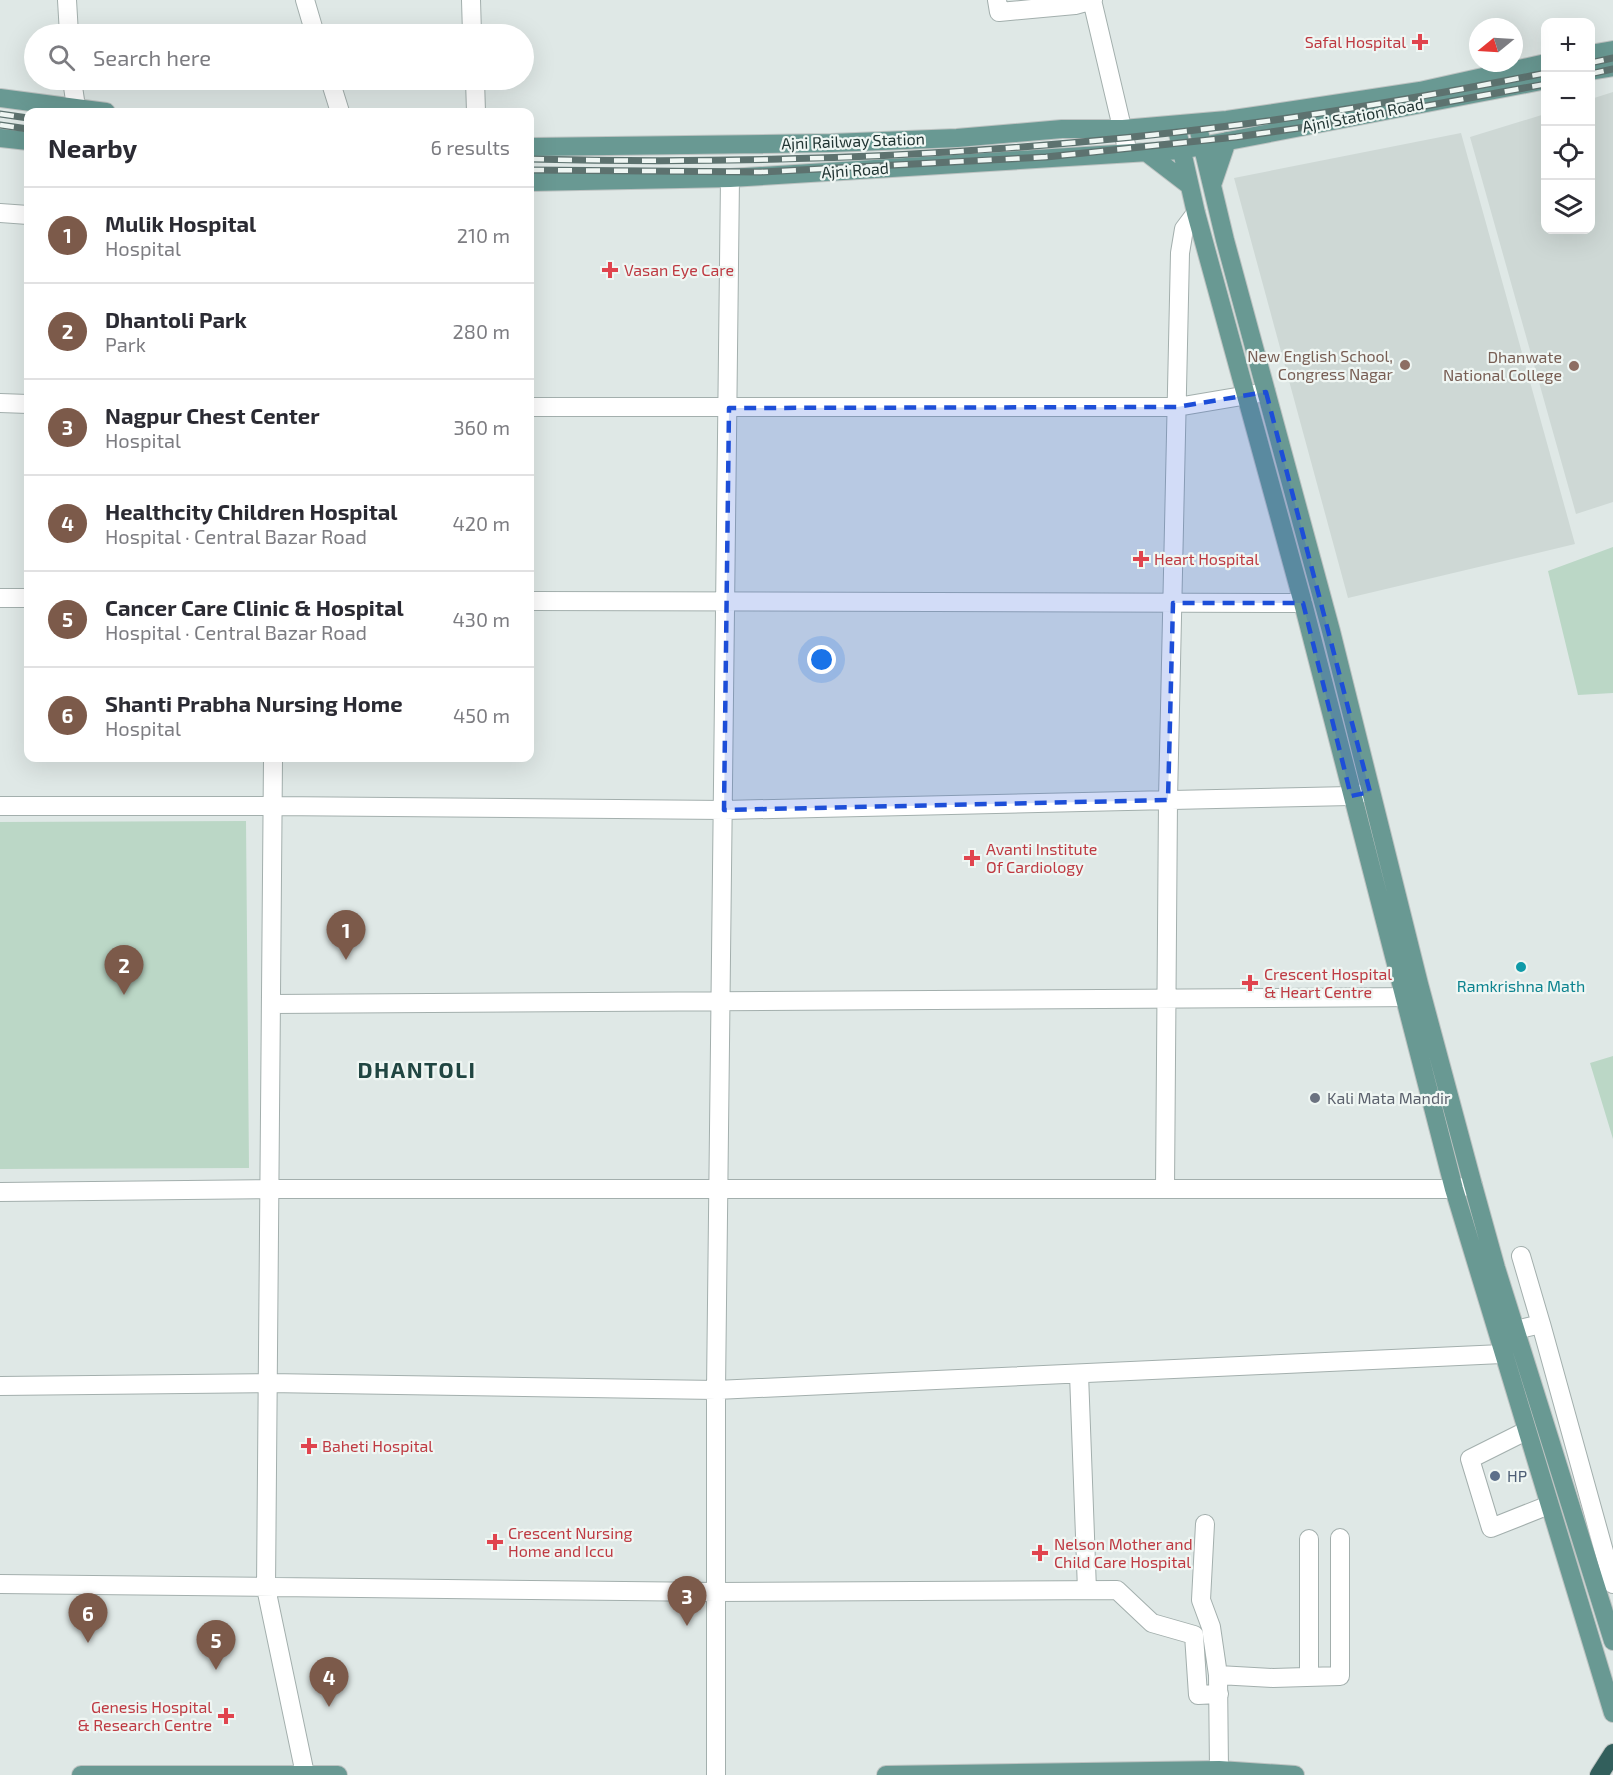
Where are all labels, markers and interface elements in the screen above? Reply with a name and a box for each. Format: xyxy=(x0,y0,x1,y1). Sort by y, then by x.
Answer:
north arrow xyxy=(1469,18,1523,72)
map controls xyxy=(1541,18,1595,234)
button: + xyxy=(1541,18,1595,72)
search box xyxy=(24,24,534,90)
place label: Safal Hospital xyxy=(1305,32,1406,51)
marker: Safal Hospital xyxy=(1411,33,1429,51)
icon: search xyxy=(45,41,78,74)
text: Search here xyxy=(93,44,211,70)
button: − xyxy=(1541,72,1595,126)
street label: Ajni Station Road xyxy=(1301,93,1425,137)
button: locate xyxy=(1541,126,1595,180)
street label: Ajni Railway Station xyxy=(781,128,925,154)
text: Nearby xyxy=(48,132,137,163)
text: 6 results xyxy=(430,135,510,159)
street label: Ajni Road xyxy=(821,158,889,182)
button: layers xyxy=(1541,180,1595,234)
text: Mulik Hospital xyxy=(105,210,256,236)
text: 1 xyxy=(63,223,72,247)
text: 210 m xyxy=(457,223,510,247)
text: Hospital xyxy=(105,236,181,260)
place label: Vasan Eye Care xyxy=(624,260,734,279)
marker: Vasan Eye Care xyxy=(601,261,619,279)
text: Dhantoli Park xyxy=(105,306,247,332)
text: 2 xyxy=(62,319,73,343)
text: 280 m xyxy=(453,319,510,343)
text: Park xyxy=(105,332,146,356)
place label: New English School, Congress Nagar xyxy=(1247,346,1394,383)
place label: Dhanwate National College xyxy=(1443,347,1562,384)
marker: New English School, Congress Nagar xyxy=(1398,358,1412,372)
marker: Dhanwate National College xyxy=(1567,359,1581,373)
text: Nagpur Chest Center xyxy=(105,402,320,428)
text: 3 xyxy=(62,415,73,439)
text: 360 m xyxy=(453,415,510,439)
text: Hospital xyxy=(105,428,181,452)
text: Healthcity Children Hospital xyxy=(105,498,397,524)
text: 4 xyxy=(61,511,74,535)
text: 420 m xyxy=(452,511,510,535)
text: Hospital · Central Bazar Road xyxy=(105,524,367,548)
place label: Heart Hospital xyxy=(1154,549,1259,568)
marker: Heart Hospital xyxy=(1132,550,1150,568)
text: Cancer Care Clinic & Hospital xyxy=(105,594,404,620)
text: 5 xyxy=(62,607,73,631)
text: 430 m xyxy=(453,607,510,631)
text: Hospital · Central Bazar Road xyxy=(105,620,367,644)
your location xyxy=(807,645,836,674)
text: Shanti Prabha Nursing Home xyxy=(105,690,403,716)
text: 6 xyxy=(62,703,73,727)
text: 450 m xyxy=(453,703,510,727)
text: Hospital xyxy=(105,716,181,740)
place label: Avanti Institute Of Cardiology xyxy=(986,839,1097,876)
marker: Avanti Institute Of Cardiology xyxy=(963,849,981,867)
pin: 1 xyxy=(326,910,366,960)
pin: 2 xyxy=(104,946,144,995)
marker: Ramkrishna Math xyxy=(1514,960,1528,974)
place label: Crescent Hospital & Heart Centre xyxy=(1264,964,1392,1001)
marker: Crescent Hospital & Heart Centre xyxy=(1241,974,1259,992)
place label: Ramkrishna Math xyxy=(1457,976,1585,995)
district label: DHANTOLI xyxy=(358,1056,476,1082)
place label: Kali Mata Mandir xyxy=(1327,1088,1451,1107)
marker: Kali Mata Mandir xyxy=(1308,1091,1322,1105)
place label: Baheti Hospital xyxy=(322,1436,433,1455)
marker: Baheti Hospital xyxy=(300,1437,318,1455)
place label: HP xyxy=(1507,1466,1527,1485)
marker: HP xyxy=(1488,1469,1502,1483)
place label: Crescent Nursing Home and Iccu xyxy=(508,1523,633,1560)
marker: Crescent Nursing Home and Iccu xyxy=(486,1533,504,1551)
place label: Nelson Mother and Child Care Hospital xyxy=(1054,1534,1193,1571)
marker: Nelson Mother and Child Care Hospital xyxy=(1031,1544,1049,1562)
pin: 3 xyxy=(668,1576,706,1626)
pin: 6 xyxy=(68,1594,107,1643)
pin: 5 xyxy=(196,1620,236,1670)
pin: 4 xyxy=(310,1658,348,1707)
place label: Genesis Hospital & Research Centre xyxy=(77,1697,212,1734)
marker: Genesis Hospital & Research Centre xyxy=(217,1707,235,1725)

